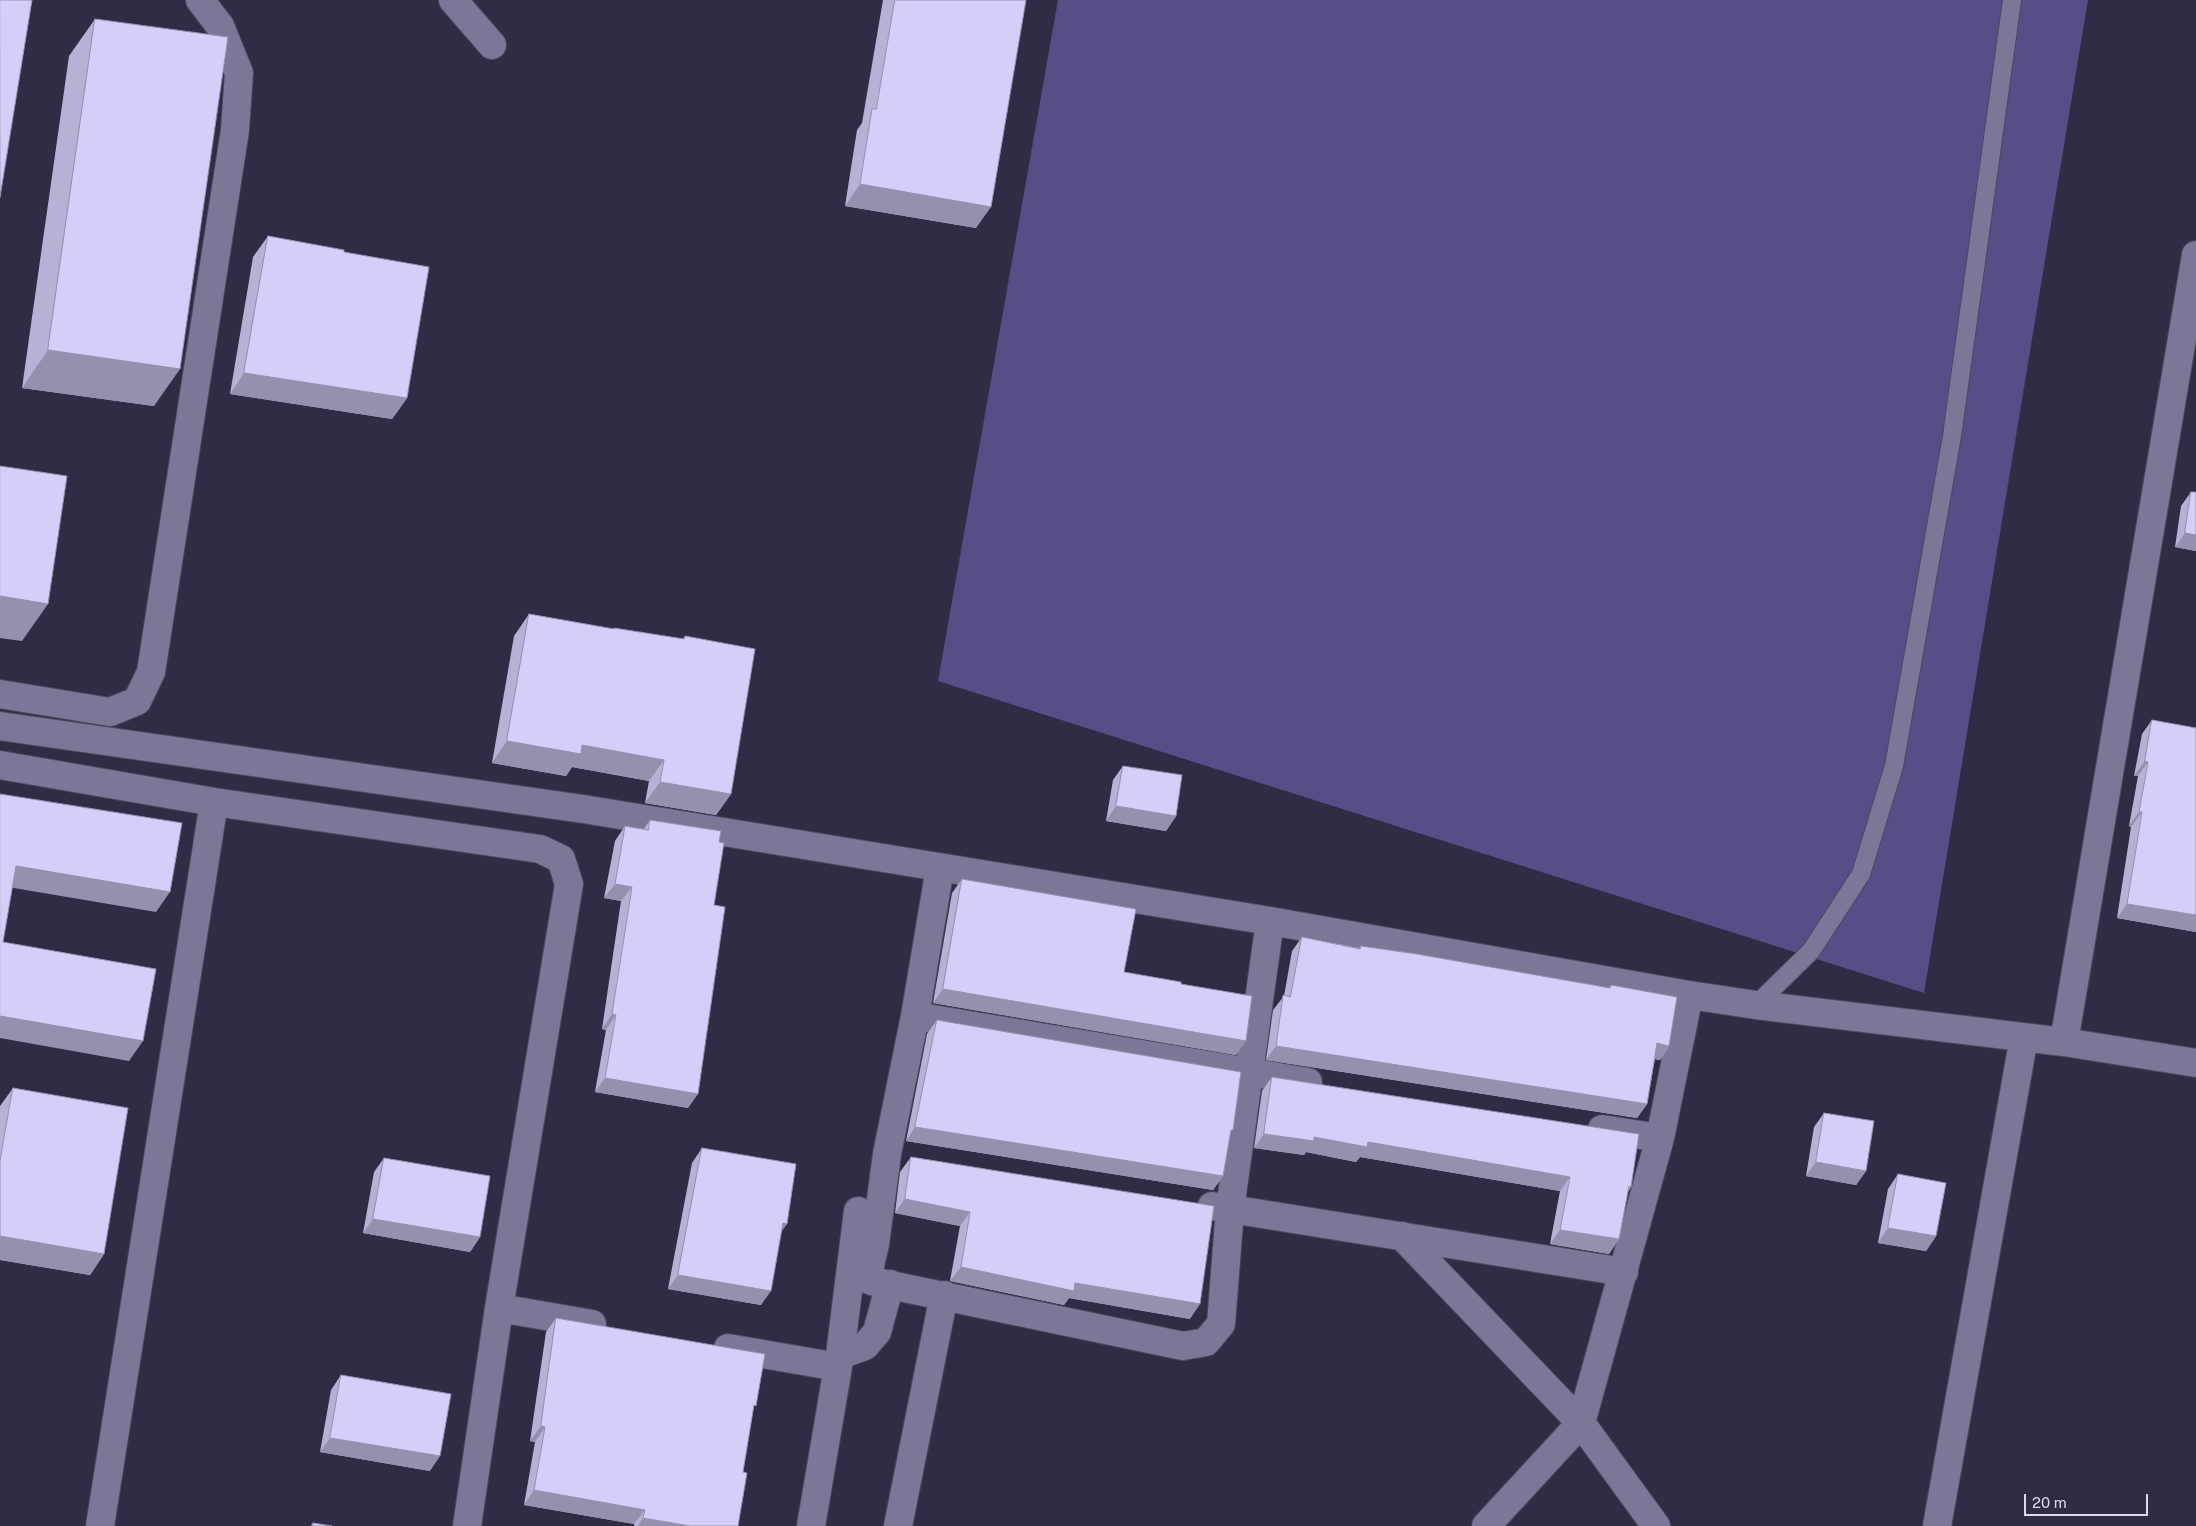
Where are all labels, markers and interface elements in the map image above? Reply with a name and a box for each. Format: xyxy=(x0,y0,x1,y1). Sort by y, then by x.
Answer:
scale bar xyxy=(2026,1484,2150,1516)
text: 20 m xyxy=(2032,1494,2067,1511)

